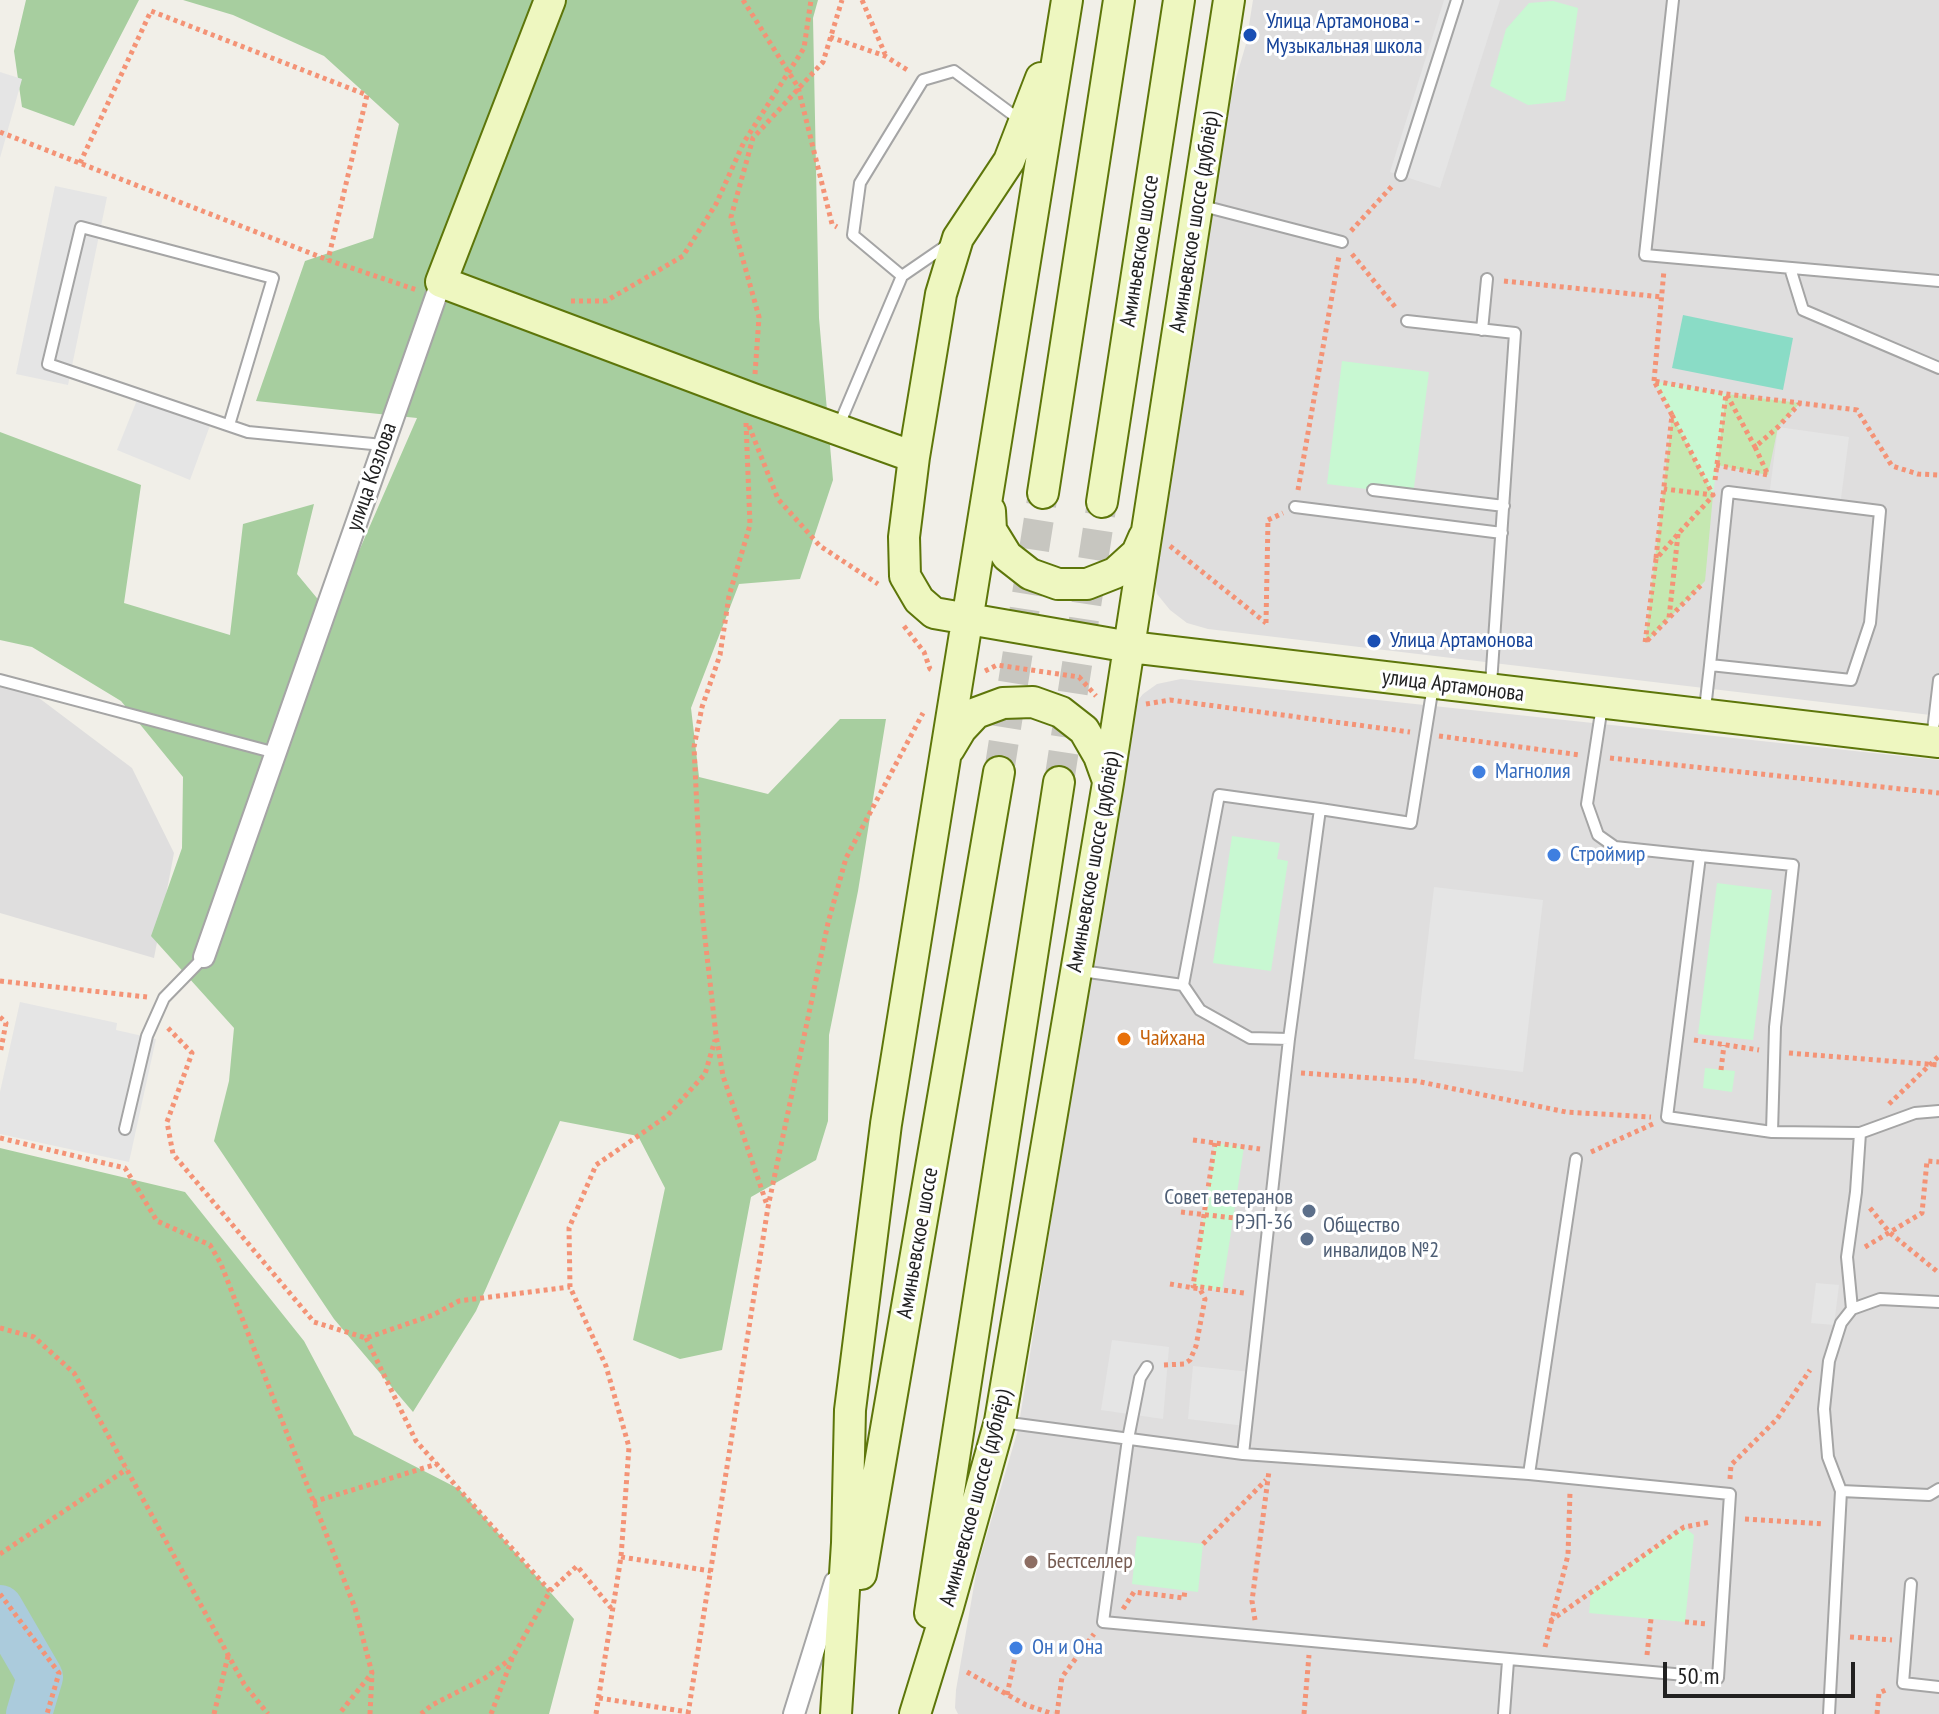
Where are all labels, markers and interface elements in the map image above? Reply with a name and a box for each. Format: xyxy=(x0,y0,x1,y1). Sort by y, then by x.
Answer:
place label: Улица Артамонова - Музыкальная школа xyxy=(1266,9,1423,60)
marker: Улица Артамонова - Музыкальная школа xyxy=(1241,26,1259,44)
street label: Аминьевское шоссе (дублёр) xyxy=(1165,110,1225,334)
street label: Аминьевское шоссе xyxy=(1115,173,1165,329)
street label: улица Козлова xyxy=(341,419,403,535)
place label: Улица Артамонова xyxy=(1390,628,1533,654)
marker: Улица Артамонова xyxy=(1365,632,1383,650)
street label: улица Артамонова xyxy=(1380,664,1526,708)
street label: Аминьевское шоссе (дублёр) xyxy=(1062,750,1126,974)
place label: Магнолия xyxy=(1495,759,1571,785)
marker: Магнолия xyxy=(1470,763,1488,781)
place label: Строймир xyxy=(1570,842,1645,868)
marker: Строймир xyxy=(1545,846,1563,864)
place label: Чайхана xyxy=(1140,1026,1205,1052)
marker: Чайхана xyxy=(1115,1030,1133,1048)
street label: Аминьевское шоссе xyxy=(892,1165,944,1321)
place label: Совет ветеранов РЭП-36 xyxy=(1164,1185,1293,1236)
marker: Совет ветеранов РЭП-36 xyxy=(1300,1202,1318,1220)
place label: Общество инвалидов №2 xyxy=(1323,1213,1439,1264)
marker: Общество инвалидов №2 xyxy=(1298,1230,1316,1248)
street label: Аминьевское шоссе (дублёр) xyxy=(934,1387,1018,1609)
place label: Бестселлер xyxy=(1047,1549,1133,1575)
marker: Бестселлер xyxy=(1022,1553,1040,1571)
place label: Он и Она xyxy=(1032,1635,1103,1661)
marker: Он и Она xyxy=(1007,1639,1025,1657)
scale bar xyxy=(1667,1646,1859,1696)
text: 50 m xyxy=(1677,1660,1719,1691)

